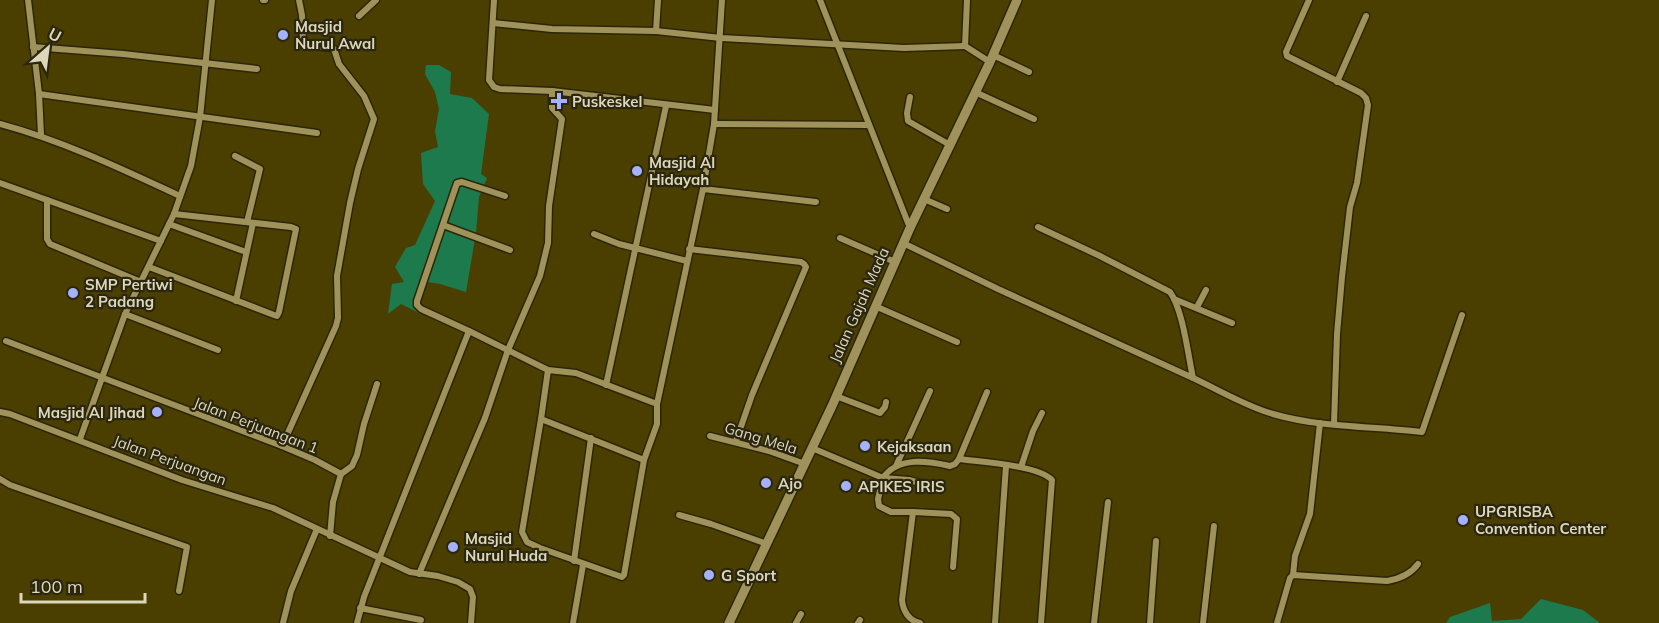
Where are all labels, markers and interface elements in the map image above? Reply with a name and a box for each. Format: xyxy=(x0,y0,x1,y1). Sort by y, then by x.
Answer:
place label: Masjid Nurul Awal xyxy=(295,17,375,53)
north arrow xyxy=(18,18,78,78)
text: U xyxy=(45,23,65,46)
marker: Masjid Nurul Awal xyxy=(276,28,290,42)
marker: Puskeskel xyxy=(550,92,568,110)
place label: Puskeskel xyxy=(572,92,642,111)
place label: Masjid Al Hidayah xyxy=(649,153,715,189)
marker: Masjid Al Hidayah xyxy=(630,164,644,178)
street label: Jalan Gajah Mada xyxy=(825,244,893,366)
place label: SMP Pertiwi 2 Padang xyxy=(85,275,173,311)
marker: SMP Pertiwi 2 Padang xyxy=(66,286,80,300)
street label: Jalan Perjuangan 1 xyxy=(191,392,321,458)
place label: Masjid Al Jihad xyxy=(38,403,145,422)
marker: Masjid Al Jihad xyxy=(150,405,164,419)
street label: Gang Mela xyxy=(722,418,800,458)
street label: Jalan Perjuangan xyxy=(111,431,229,489)
place label: Kejaksaan xyxy=(877,437,952,456)
marker: Kejaksaan xyxy=(858,439,872,453)
place label: Ajo xyxy=(778,474,802,493)
marker: Ajo xyxy=(759,476,773,490)
place label: APIKES IRIS xyxy=(858,477,945,496)
marker: APIKES IRIS xyxy=(839,479,853,493)
place label: UPGRISBA Convention Center xyxy=(1475,502,1606,538)
marker: UPGRISBA Convention Center xyxy=(1456,513,1470,527)
place label: Masjid Nurul Huda xyxy=(465,529,547,565)
marker: Masjid Nurul Huda xyxy=(446,540,460,554)
scale bar xyxy=(21,566,146,604)
place label: G Sport xyxy=(721,566,776,585)
marker: G Sport xyxy=(702,568,716,582)
text: 100 m xyxy=(30,575,83,598)

